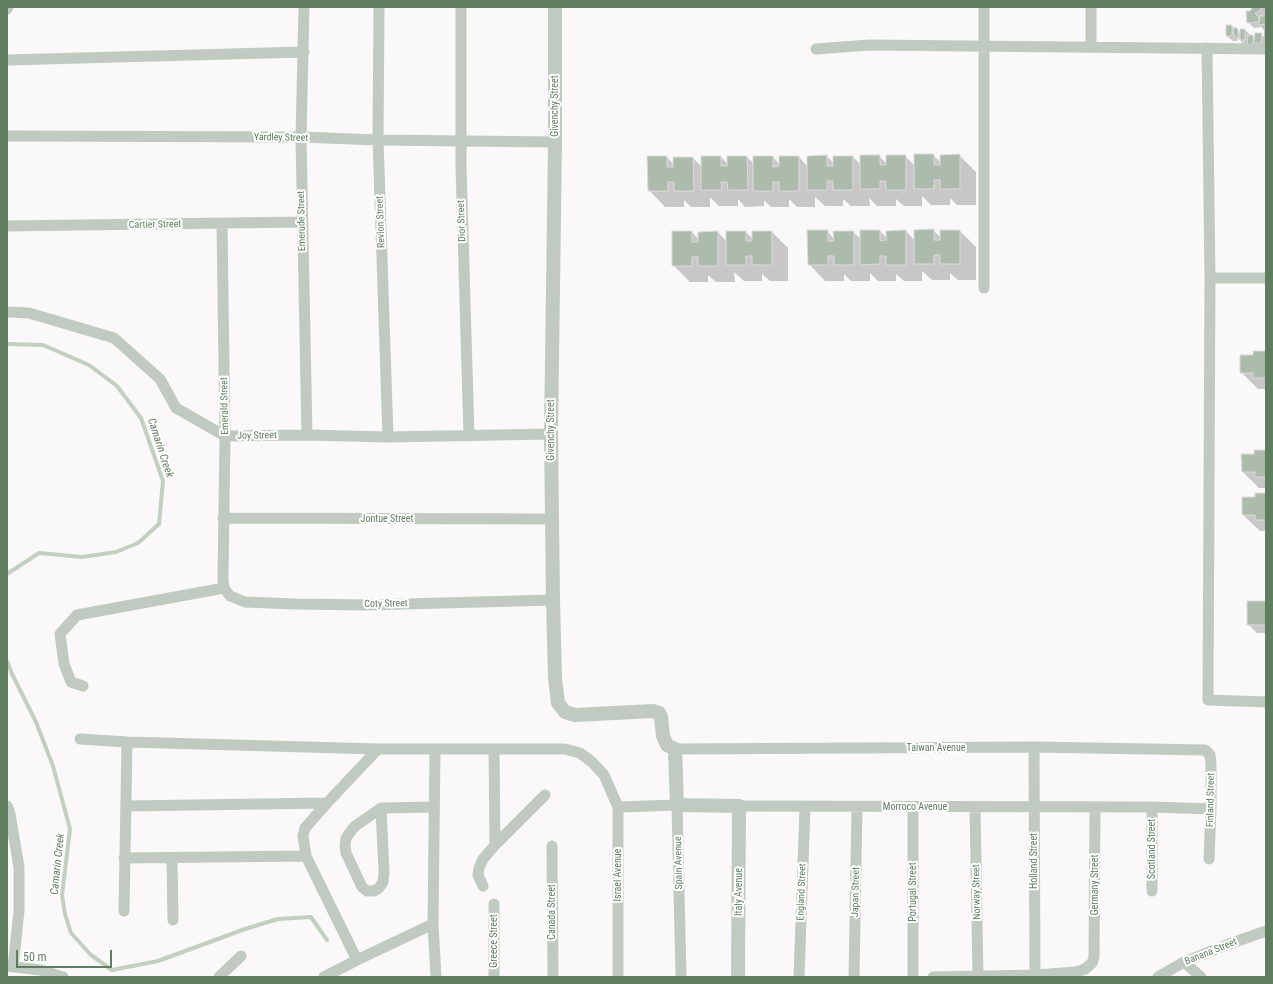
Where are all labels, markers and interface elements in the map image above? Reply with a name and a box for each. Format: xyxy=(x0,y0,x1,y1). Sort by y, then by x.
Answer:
street label: Givenchy Street xyxy=(549,75,561,137)
street label: Yardley Street xyxy=(254,132,308,144)
street label: Emerude Street xyxy=(295,191,309,251)
street label: Revlon Street xyxy=(374,196,388,248)
street label: Dior Street xyxy=(455,200,469,242)
street label: Cartier Street xyxy=(129,219,181,231)
street label: Emerald Street xyxy=(218,377,232,435)
street label: Givenchy Street xyxy=(545,399,557,461)
water label: Camarin Creek xyxy=(144,417,176,479)
street label: Joy Street xyxy=(237,430,277,442)
street label: Jontue Street xyxy=(361,513,413,525)
street label: Coty Street xyxy=(364,598,408,610)
street label: Taiwan Avenue xyxy=(907,742,965,754)
street label: Finland Street xyxy=(1205,773,1217,827)
street label: Morroco Avenue xyxy=(883,801,947,813)
street label: Scotland Street xyxy=(1146,819,1158,879)
water label: Camarin Creek xyxy=(48,833,68,895)
street label: Holland Street xyxy=(1028,833,1040,889)
street label: Spain Avenue xyxy=(673,836,685,890)
street label: Israel Avenue xyxy=(612,849,624,901)
street label: Germany Street xyxy=(1089,855,1101,915)
street label: Portugal Street xyxy=(907,862,919,922)
street label: England Street xyxy=(795,863,809,921)
street label: Norway Street xyxy=(971,864,983,920)
street label: Japan Street xyxy=(850,867,862,917)
street label: Italy Avenue xyxy=(733,868,745,916)
street label: Canada Street xyxy=(546,884,558,940)
street label: Greece Street xyxy=(488,914,500,968)
street label: Banana Street xyxy=(1183,936,1239,968)
scale bar xyxy=(18,942,114,968)
text: 50 m xyxy=(23,950,47,964)

